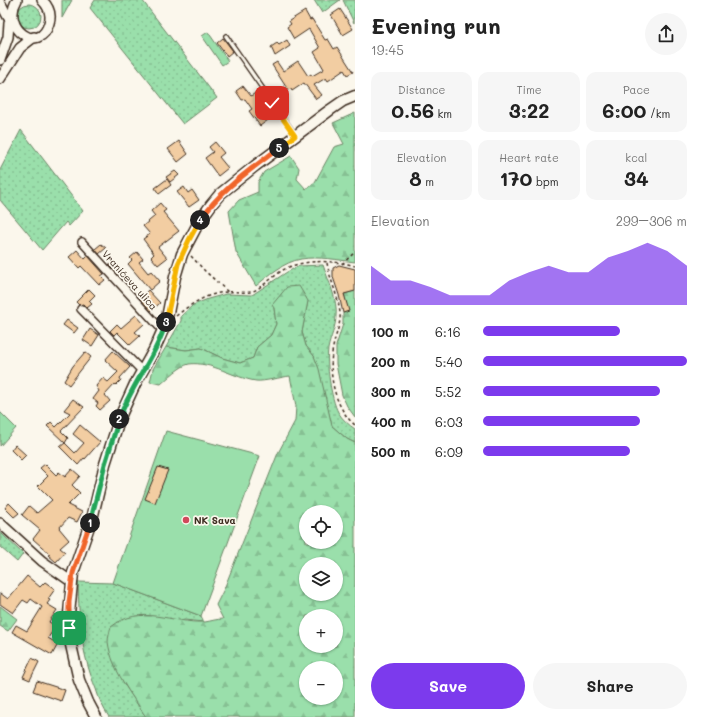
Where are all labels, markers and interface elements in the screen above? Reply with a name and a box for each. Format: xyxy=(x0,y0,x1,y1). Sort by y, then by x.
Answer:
text: Evening run xyxy=(371,11,501,40)
button: share xyxy=(645,13,687,55)
text: 19:45 xyxy=(371,41,404,58)
text: Distance xyxy=(398,82,445,97)
text: Time xyxy=(516,82,542,97)
text: Pace xyxy=(623,82,650,97)
pin xyxy=(255,86,289,120)
icon: check xyxy=(261,92,283,114)
text: 0.56 xyxy=(391,97,434,123)
text: 3:22 xyxy=(509,97,549,123)
text: 6:00 xyxy=(602,97,646,123)
text: km xyxy=(434,106,452,121)
text: /km xyxy=(646,106,670,121)
pin: 5 xyxy=(269,138,289,158)
text: 5 xyxy=(276,140,282,155)
text: Elevation xyxy=(397,150,446,165)
text: Heart rate xyxy=(499,150,559,165)
text: kcal xyxy=(625,150,647,165)
text: 8 xyxy=(409,165,422,191)
text: 170 xyxy=(500,165,532,191)
text: 34 xyxy=(624,165,649,191)
text: m xyxy=(422,174,434,189)
text: bpm xyxy=(532,174,558,189)
pin: 4 xyxy=(190,210,210,230)
text: 4 xyxy=(197,212,203,227)
text: Elevation xyxy=(371,212,429,229)
text: 299–306 m xyxy=(616,212,687,229)
street label: Vranićeva ulica xyxy=(99,247,161,313)
pin: 3 xyxy=(156,312,176,332)
text: 3 xyxy=(163,314,169,329)
text: 100 m xyxy=(371,323,408,340)
text: 6:16 xyxy=(435,323,461,340)
text: 200 m xyxy=(371,353,410,370)
text: 5:40 xyxy=(435,353,462,370)
text: 300 m xyxy=(371,383,411,400)
text: 5:52 xyxy=(435,383,461,400)
pin: 2 xyxy=(109,409,129,429)
text: 2 xyxy=(116,411,122,426)
text: 400 m xyxy=(371,413,411,430)
text: 6:03 xyxy=(435,413,463,430)
text: 500 m xyxy=(371,443,410,460)
text: 6:09 xyxy=(435,443,463,460)
map controls xyxy=(299,505,343,705)
button: locate xyxy=(299,505,343,549)
pin: 1 xyxy=(80,513,100,533)
place label: NK Sava xyxy=(194,513,236,527)
text: 1 xyxy=(88,515,92,530)
marker: NK Sava xyxy=(181,515,191,525)
button: layers xyxy=(299,557,343,601)
button: + xyxy=(299,609,343,653)
pin xyxy=(52,611,86,645)
icon: arrive xyxy=(58,617,80,639)
button: − xyxy=(299,661,343,705)
button: Save xyxy=(371,663,525,709)
button: Share xyxy=(533,663,687,709)

